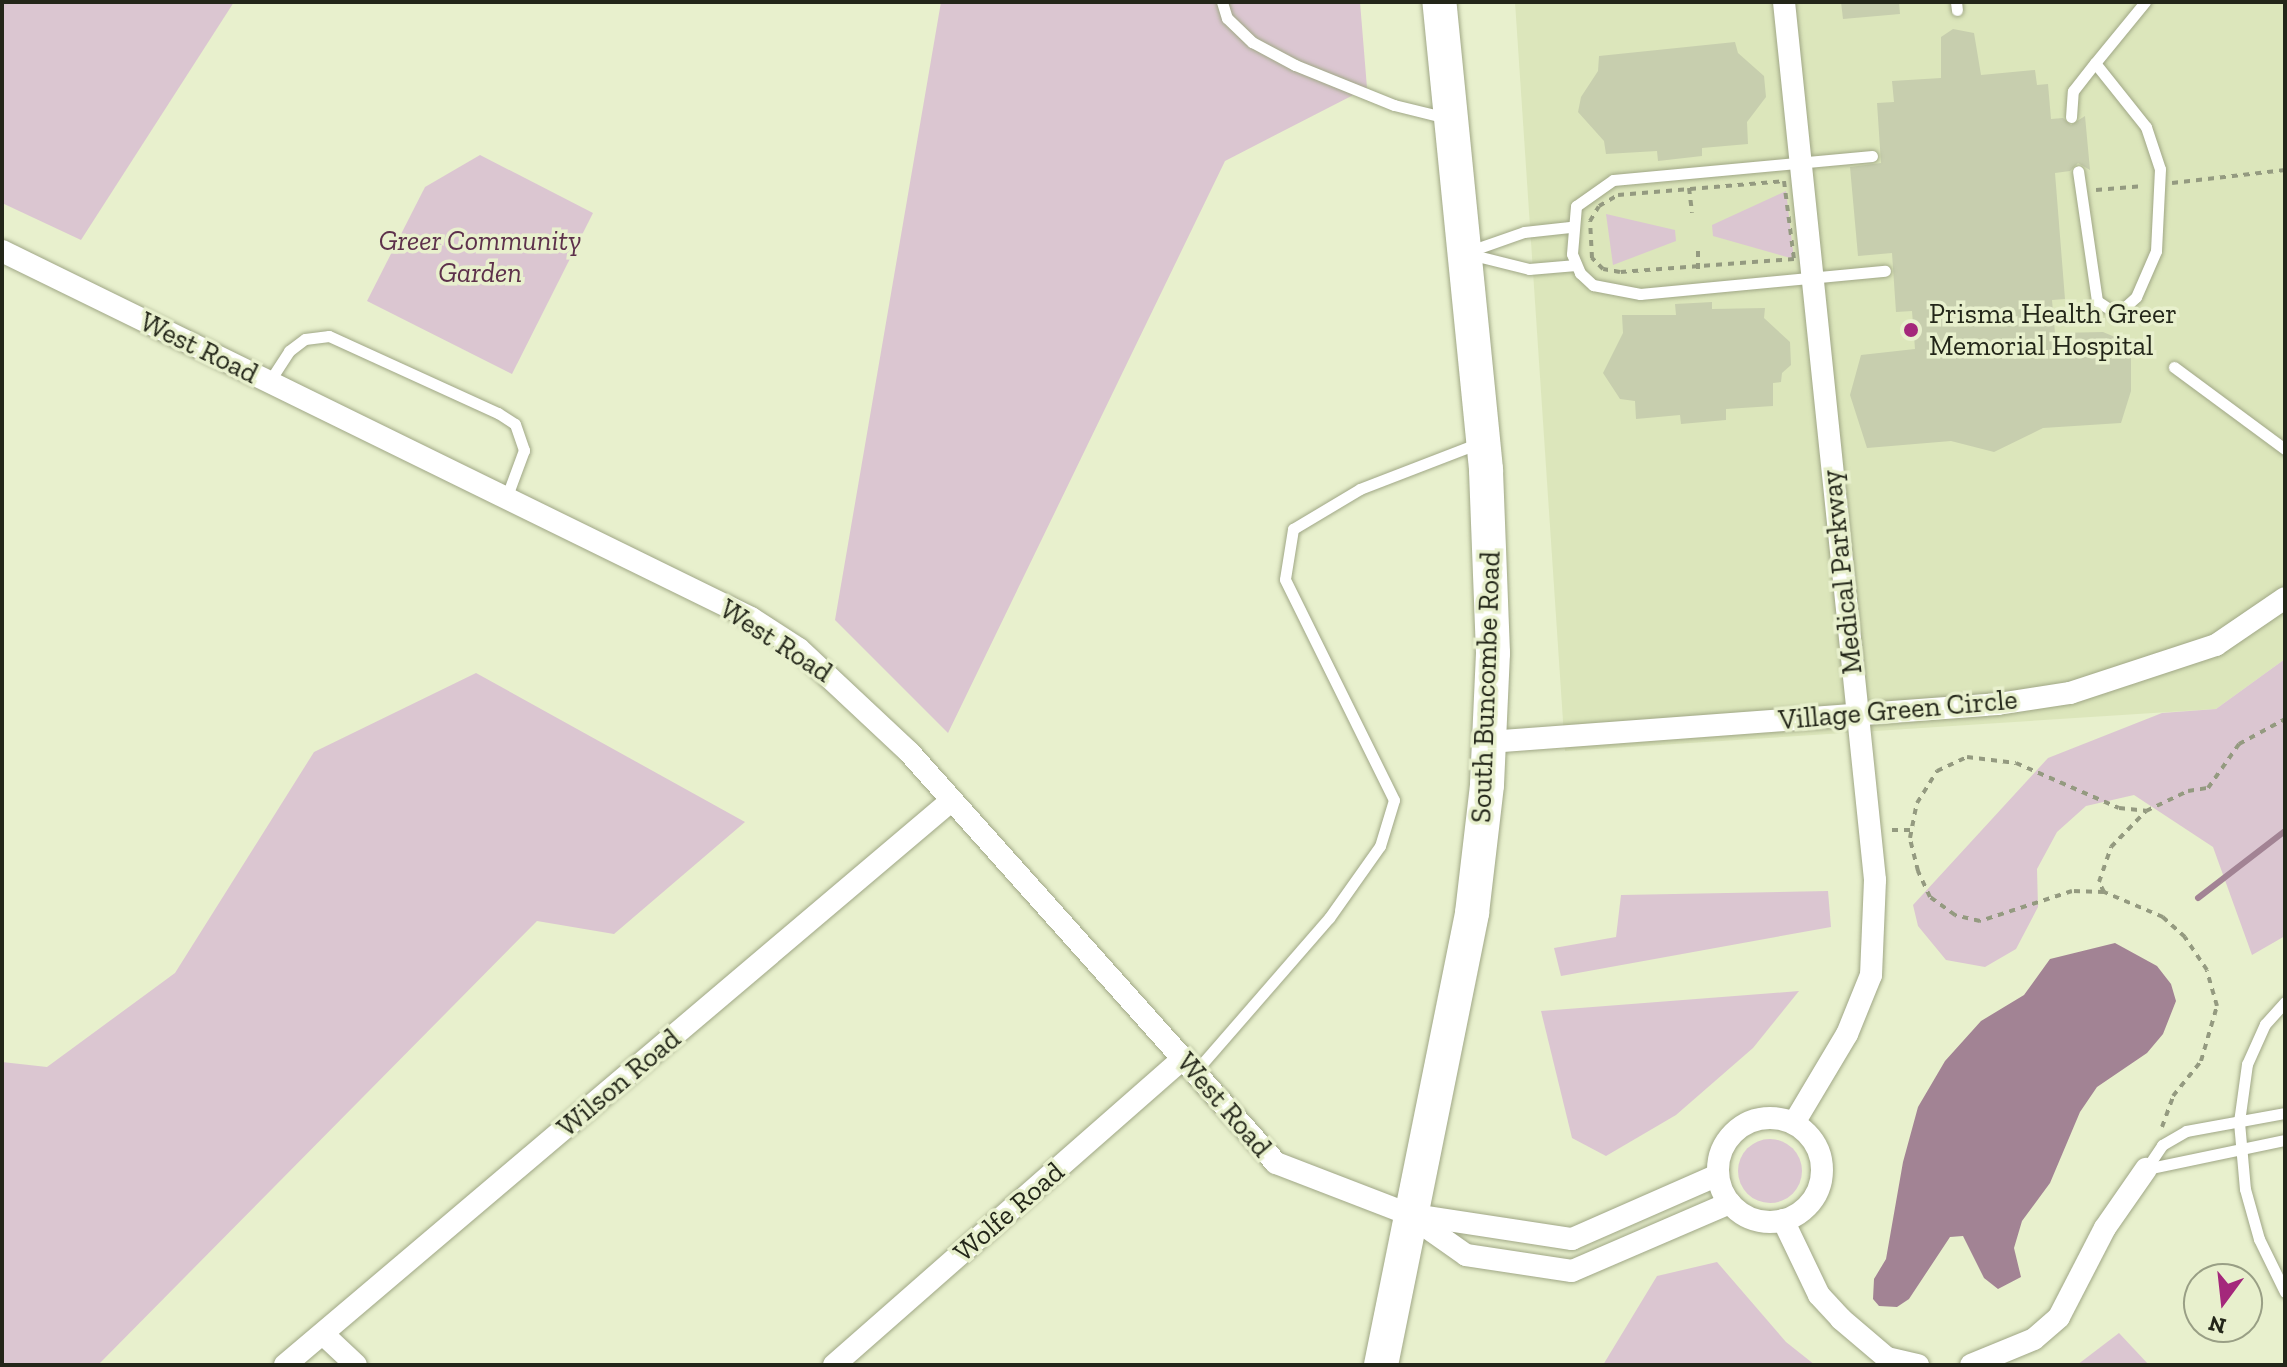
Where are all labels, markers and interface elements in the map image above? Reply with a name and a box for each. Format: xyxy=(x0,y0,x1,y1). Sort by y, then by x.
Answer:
park label: Greer Community Garden xyxy=(379,224,581,290)
place label: Prisma Health Greer Memorial Hospital xyxy=(1929,297,2177,363)
street label: West Road xyxy=(134,305,264,391)
marker: Prisma Health Greer Memorial Hospital xyxy=(1900,319,1922,341)
street label: Medical Parkway xyxy=(1815,468,1869,676)
street label: South Buncombe Road xyxy=(1464,550,1508,824)
street label: West Road xyxy=(713,592,839,690)
street label: Village Green Circle xyxy=(1777,683,2019,737)
street label: Wilson Road xyxy=(551,1022,687,1144)
street label: West Road xyxy=(1170,1046,1278,1164)
street label: Wolfe Road xyxy=(947,1155,1071,1269)
north arrow xyxy=(2183,1263,2263,1343)
text: N xyxy=(2206,1310,2229,1340)

